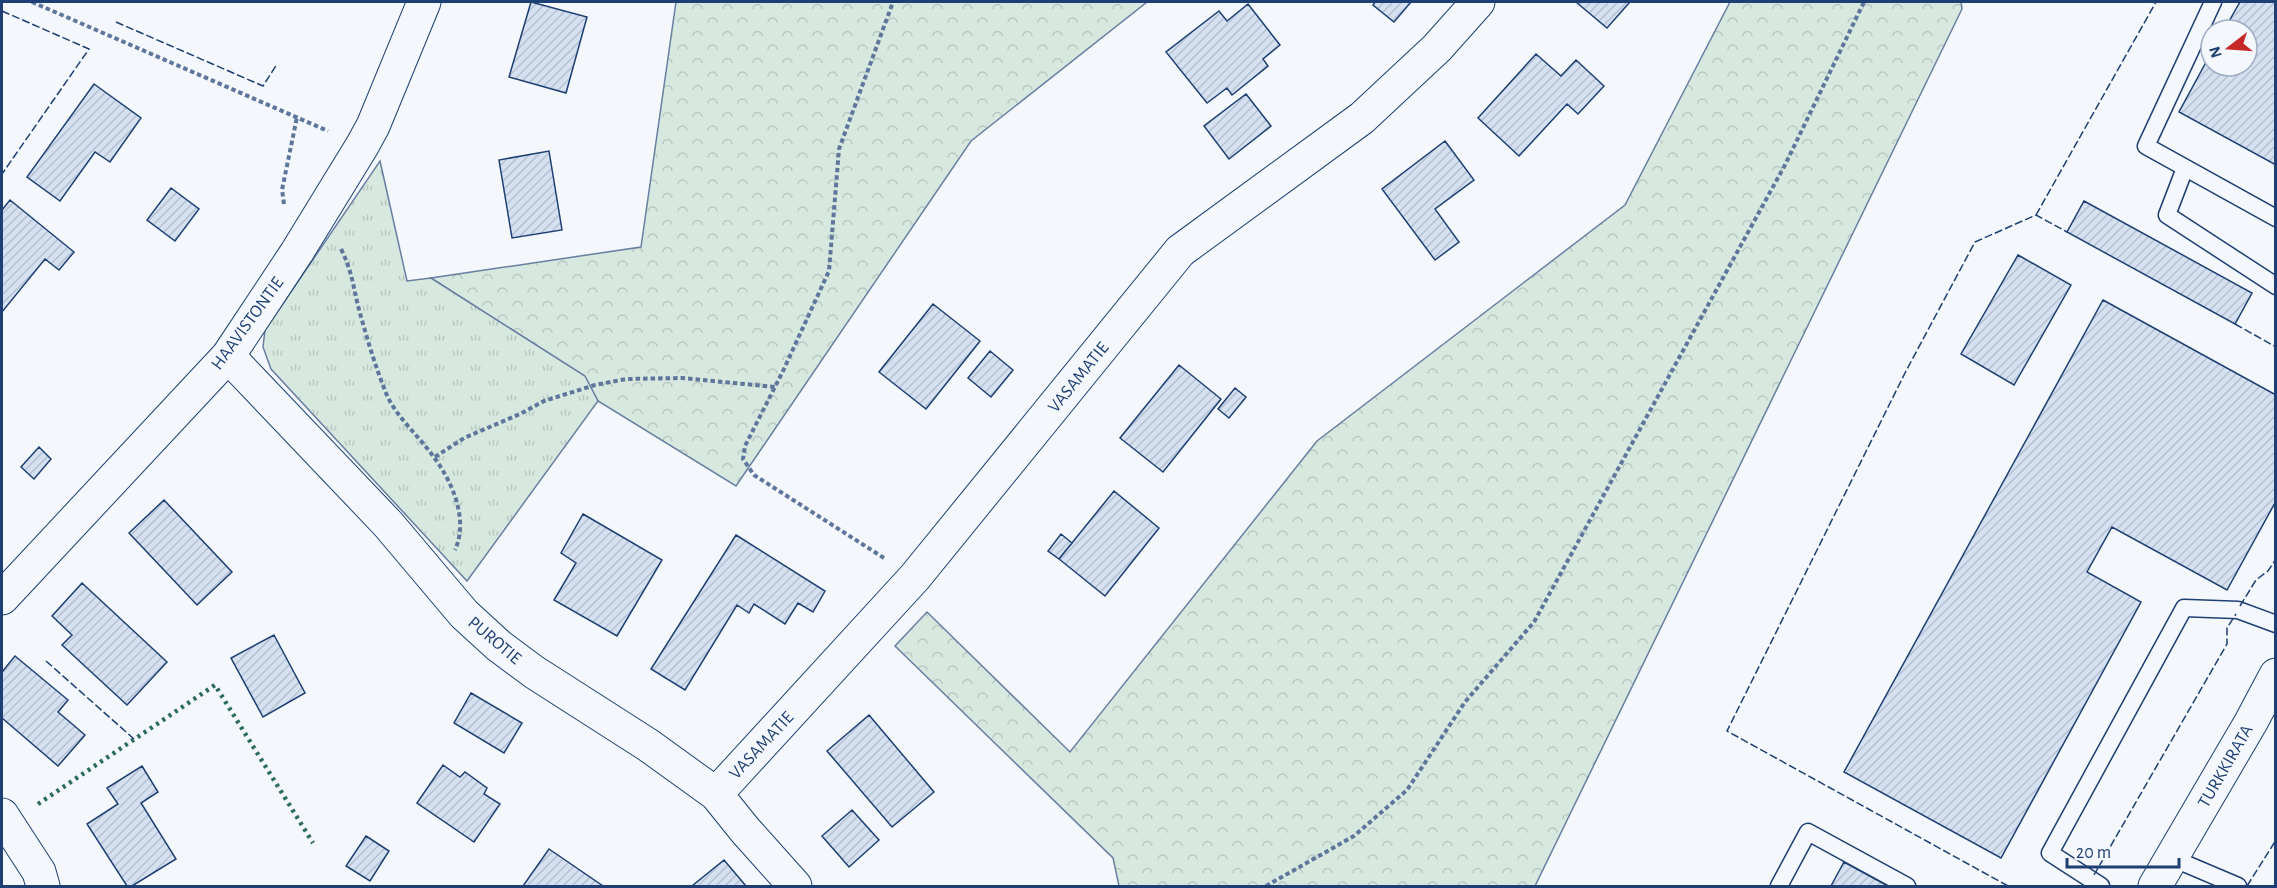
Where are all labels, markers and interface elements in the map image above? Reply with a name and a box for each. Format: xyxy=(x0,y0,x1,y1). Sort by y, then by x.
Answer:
north arrow xyxy=(2199,18,2259,78)
text: N xyxy=(2206,44,2225,60)
street label: HAAVISTONTIE xyxy=(208,274,288,373)
street label: VASAMATIE xyxy=(1045,339,1113,416)
street label: PUROTIE xyxy=(464,613,525,668)
street label: VASAMATIE xyxy=(726,708,798,783)
street label: TURKKIRATA xyxy=(2195,722,2257,811)
scale bar xyxy=(2067,831,2180,869)
text: 20 m xyxy=(2076,844,2111,862)

